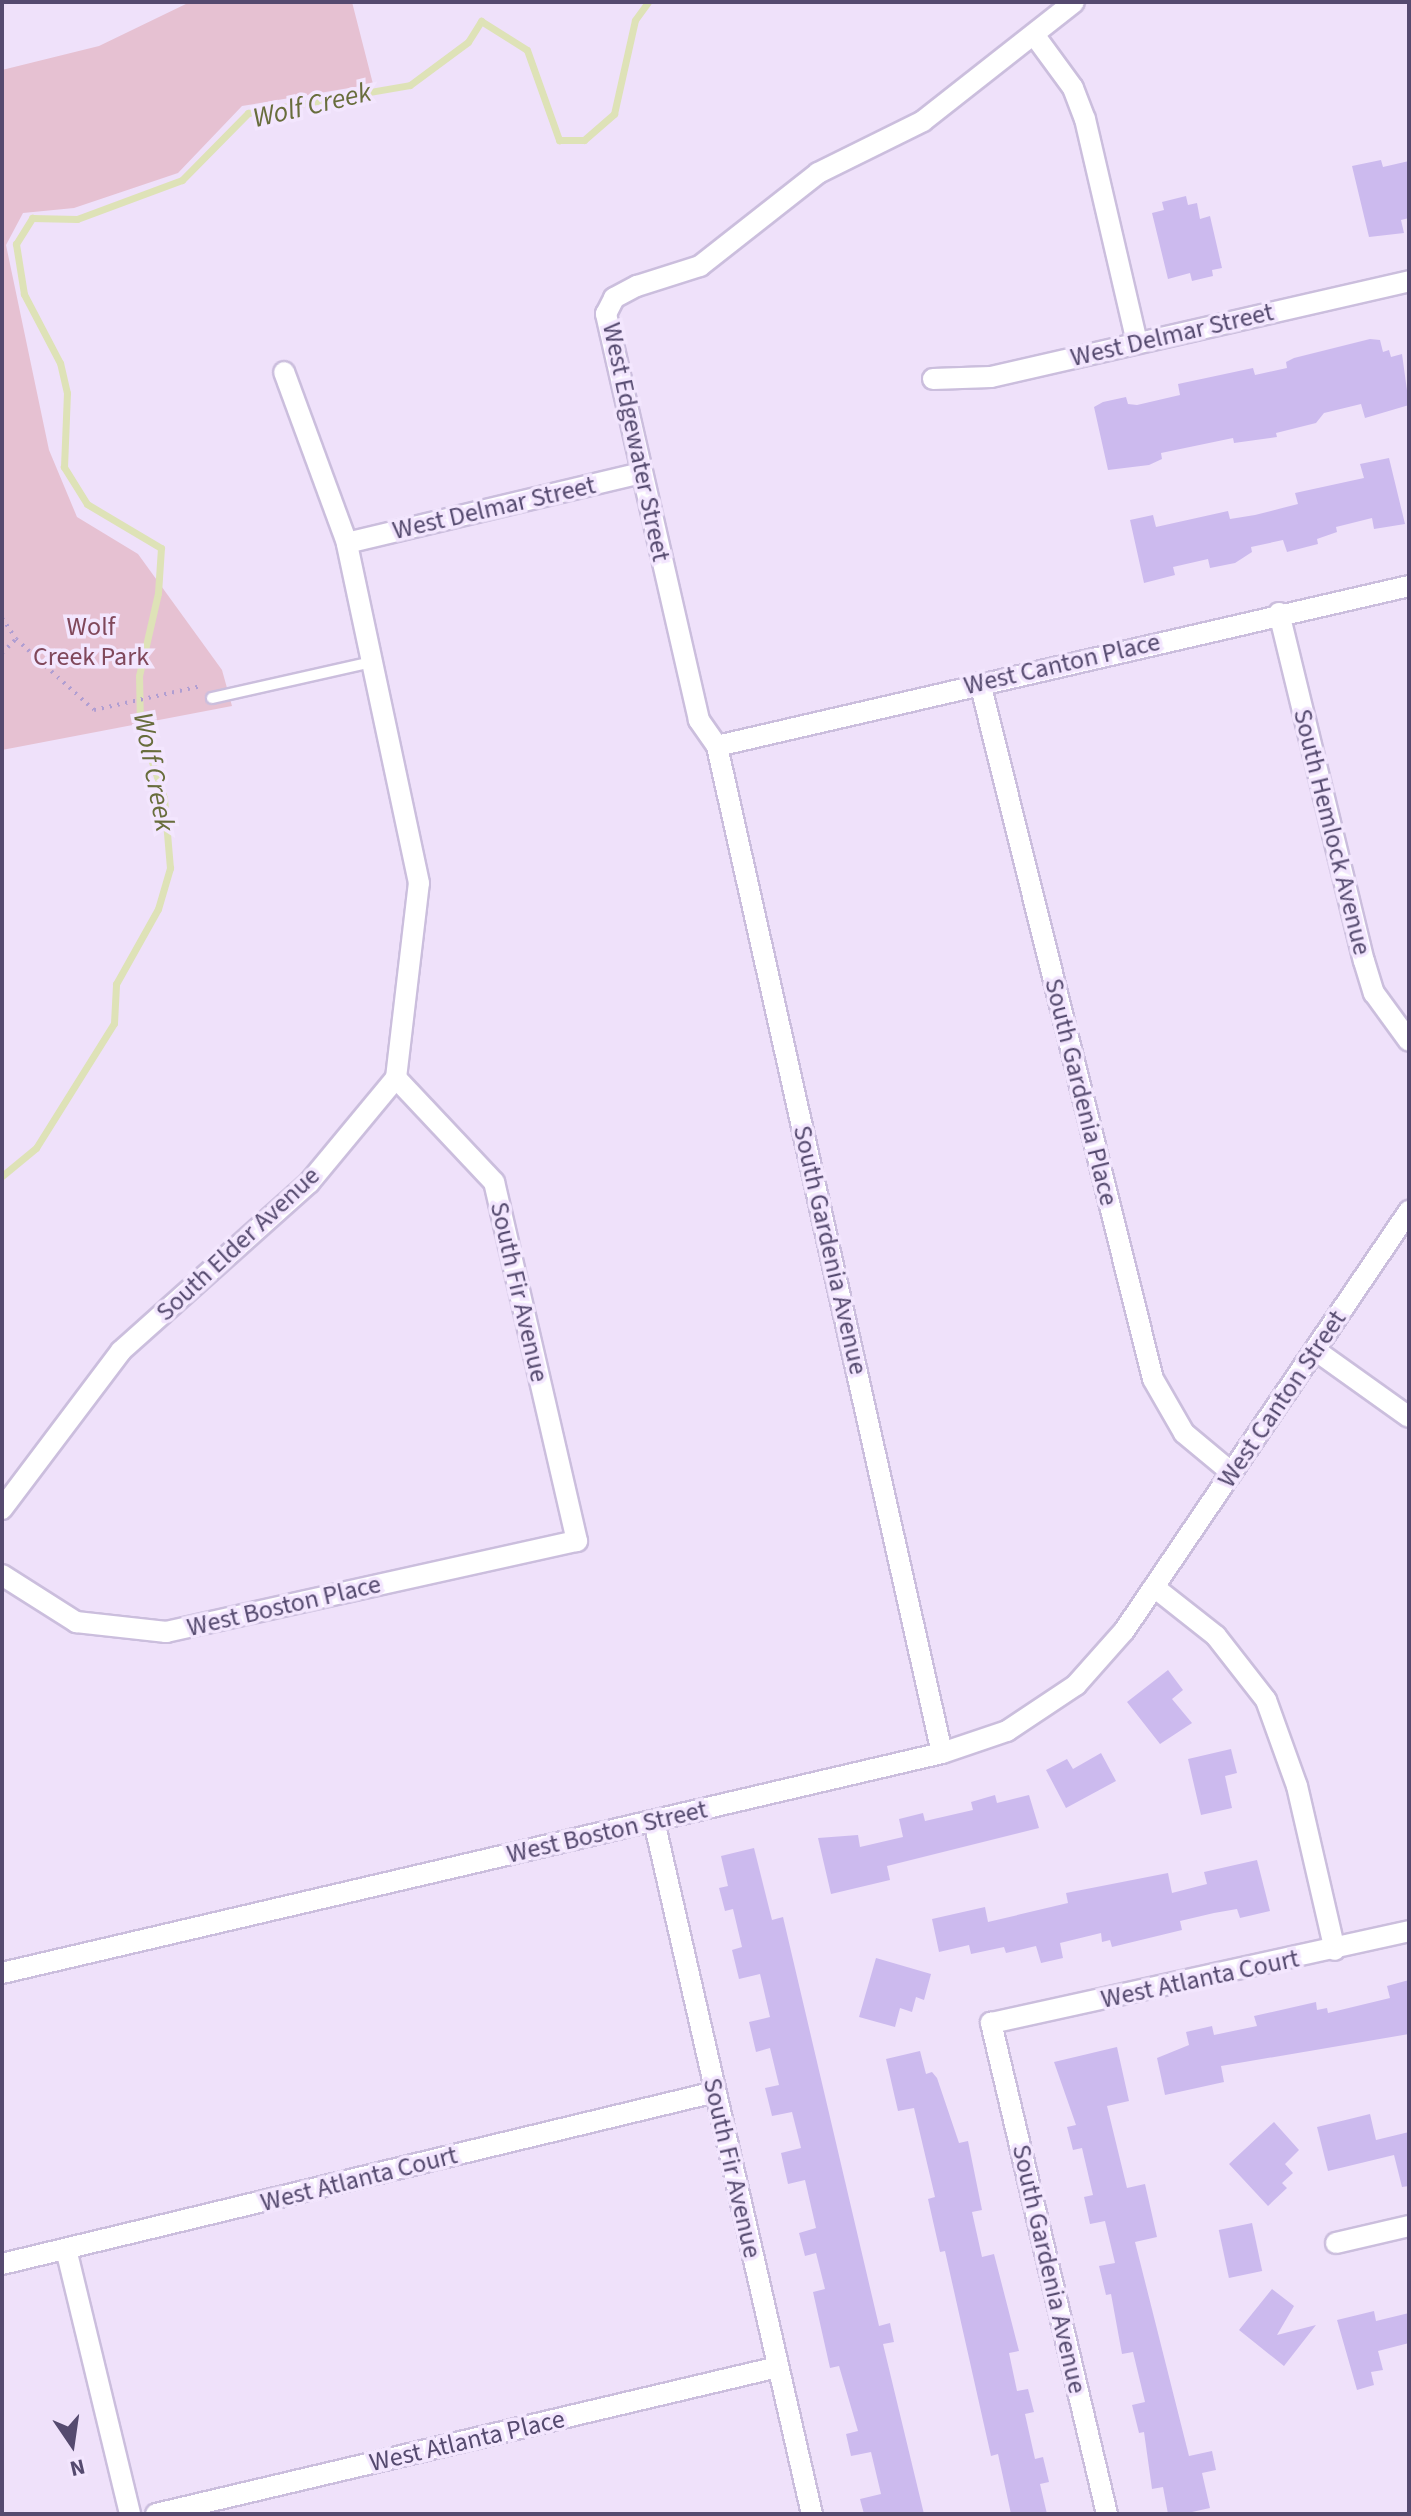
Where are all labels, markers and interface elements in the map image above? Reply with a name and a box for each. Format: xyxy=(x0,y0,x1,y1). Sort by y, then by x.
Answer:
water label: Wolf Creek xyxy=(249,75,375,135)
street label: West Delmar Street xyxy=(1068,296,1276,374)
street label: West Edgewater Street xyxy=(595,320,677,564)
street label: West Delmar Street xyxy=(390,469,598,547)
park label: Wolf Creek Park xyxy=(33,611,149,672)
street label: West Canton Place xyxy=(961,626,1163,702)
street label: South Hemlock Avenue xyxy=(1286,706,1378,958)
water label: Wolf Creek xyxy=(126,710,182,834)
street label: South Gardenia Place xyxy=(1038,975,1124,1209)
street label: South Gardenia Avenue xyxy=(786,1122,874,1378)
street label: South Elder Avenue xyxy=(150,1160,326,1328)
street label: South Fir Avenue xyxy=(483,1199,555,1385)
street label: West Canton Street xyxy=(1211,1304,1353,1494)
street label: West Boston Place xyxy=(184,1569,384,1643)
street label: West Boston Street xyxy=(504,1794,710,1870)
street label: West Atlanta Court xyxy=(1098,1943,1302,2015)
street label: South Fir Avenue xyxy=(696,2075,768,2261)
street label: West Atlanta Court xyxy=(257,2139,461,2219)
street label: South Gardenia Avenue xyxy=(1005,2141,1093,2397)
street label: West Atlanta Place xyxy=(366,2403,568,2479)
north arrow xyxy=(32,2404,112,2484)
text: N xyxy=(67,2450,88,2485)

